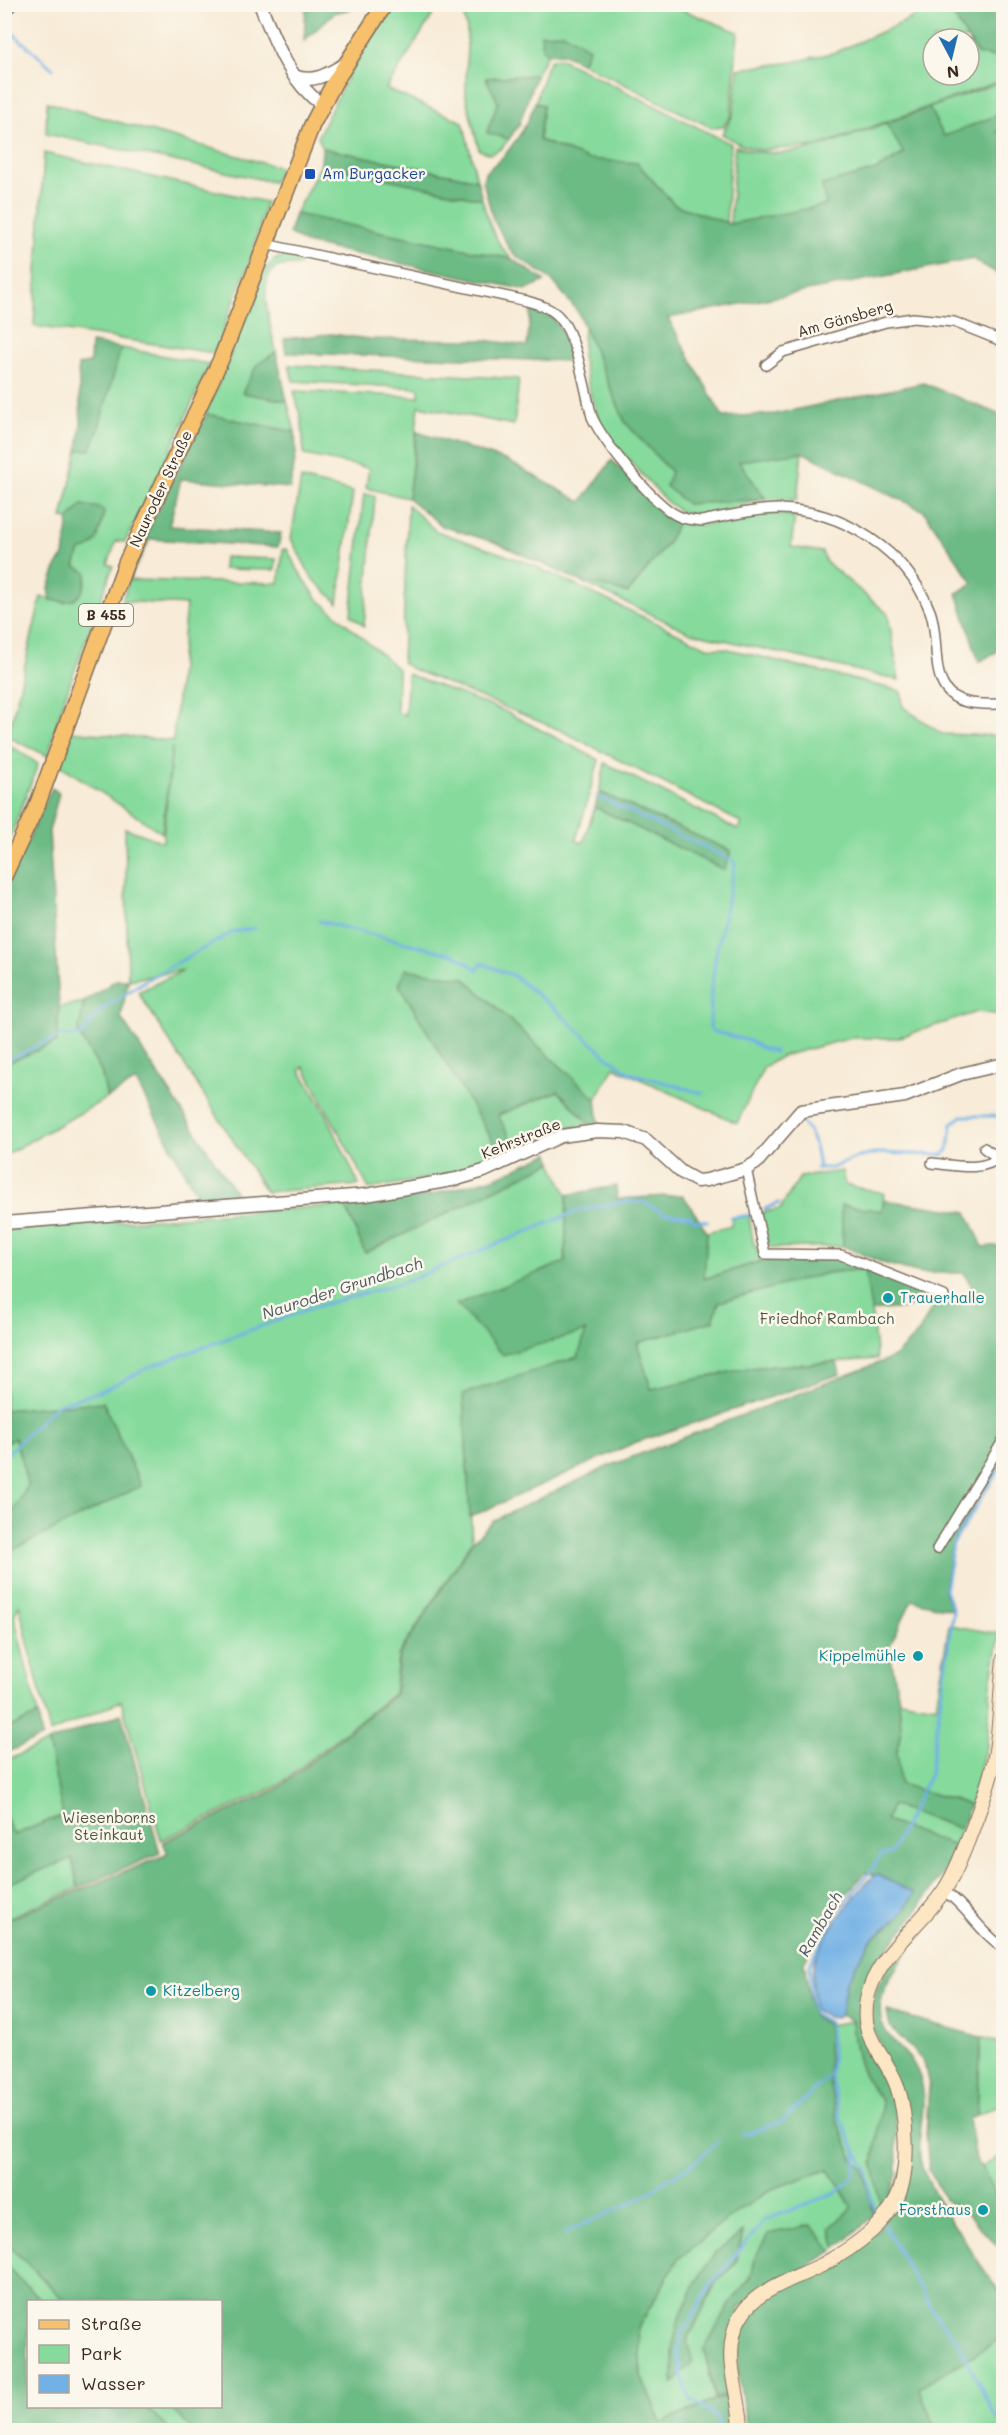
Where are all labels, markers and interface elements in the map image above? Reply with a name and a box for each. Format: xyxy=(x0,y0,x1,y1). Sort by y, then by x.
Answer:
north arrow xyxy=(921,27,981,87)
text: N xyxy=(946,61,960,84)
place label: Am Burgacker xyxy=(322,163,426,183)
marker: Am Burgacker xyxy=(303,167,317,181)
street label: Am Gänsberg xyxy=(795,295,895,341)
street label: Nauroder Straße xyxy=(124,427,196,550)
road number: B 455 xyxy=(79,604,133,626)
street label: Kehrstraße xyxy=(478,1113,563,1163)
water label: Nauroder Grundbach xyxy=(259,1252,425,1323)
place label: Trauerhalle xyxy=(900,1287,985,1307)
marker: Trauerhalle xyxy=(881,1291,895,1305)
park label: Friedhof Rambach xyxy=(760,1308,894,1328)
place label: Kippelmühle xyxy=(819,1645,906,1665)
marker: Kippelmühle xyxy=(911,1649,925,1663)
park label: Wiesenborns Steinkaut xyxy=(62,1807,156,1844)
water label: Rambach xyxy=(793,1888,847,1960)
place label: Kitzelberg xyxy=(163,1980,240,2000)
marker: Kitzelberg xyxy=(144,1984,158,1998)
place label: Forsthaus xyxy=(899,2199,971,2219)
marker: Forsthaus xyxy=(976,2203,990,2217)
legend xyxy=(27,2300,222,2408)
text: Straße xyxy=(81,2311,142,2335)
text: Park xyxy=(81,2341,122,2365)
text: Wasser xyxy=(81,2371,146,2395)

